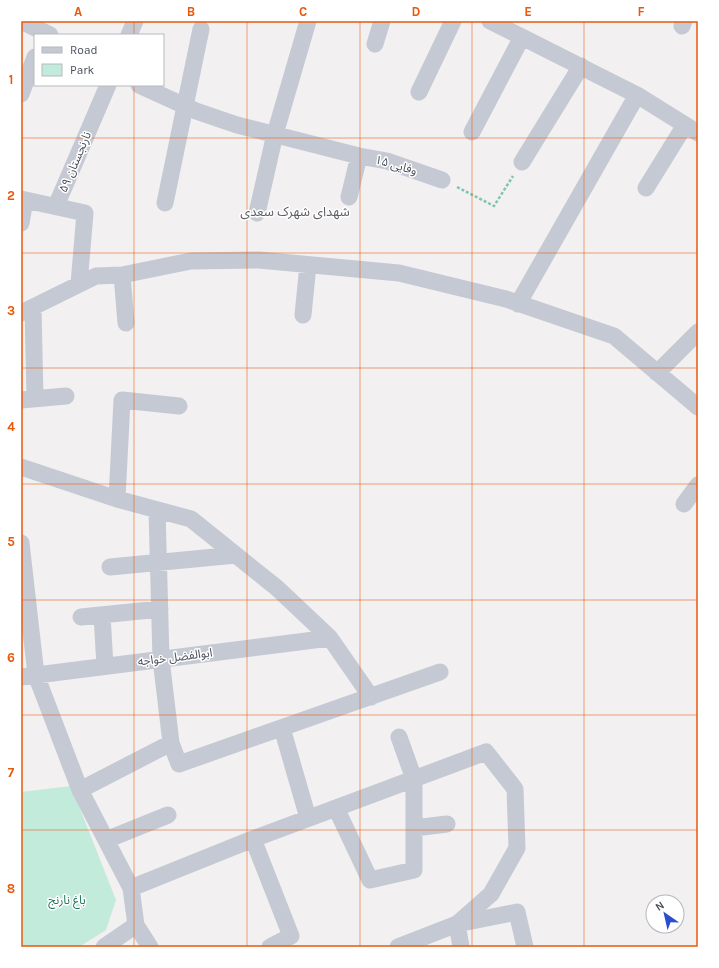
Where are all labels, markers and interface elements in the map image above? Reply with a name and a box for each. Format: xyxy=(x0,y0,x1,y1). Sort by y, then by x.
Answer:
text: A xyxy=(74,4,82,19)
text: B xyxy=(187,4,195,19)
text: C xyxy=(299,4,307,19)
text: D xyxy=(412,4,421,19)
text: E xyxy=(524,4,532,19)
text: F xyxy=(637,4,645,19)
legend xyxy=(34,34,164,86)
text: Road xyxy=(70,43,98,57)
text: Park xyxy=(70,63,95,77)
text: 1 xyxy=(9,72,13,87)
street label: نارنجستان ۵۹ xyxy=(56,130,94,194)
street label: وفایی ۱۵ xyxy=(373,152,419,178)
text: 2 xyxy=(7,188,15,203)
district label: شهدای شهرک سعدی xyxy=(240,204,350,220)
text: 3 xyxy=(7,303,15,318)
text: 4 xyxy=(7,419,15,434)
text: 5 xyxy=(7,534,15,549)
street label: ابوالفضل خواجه xyxy=(137,645,213,669)
text: 6 xyxy=(7,650,15,665)
text: 7 xyxy=(8,765,15,780)
text: 8 xyxy=(7,881,15,896)
park label: باغ نارنج xyxy=(48,893,86,909)
north arrow xyxy=(645,894,685,934)
text: N xyxy=(653,899,667,914)

